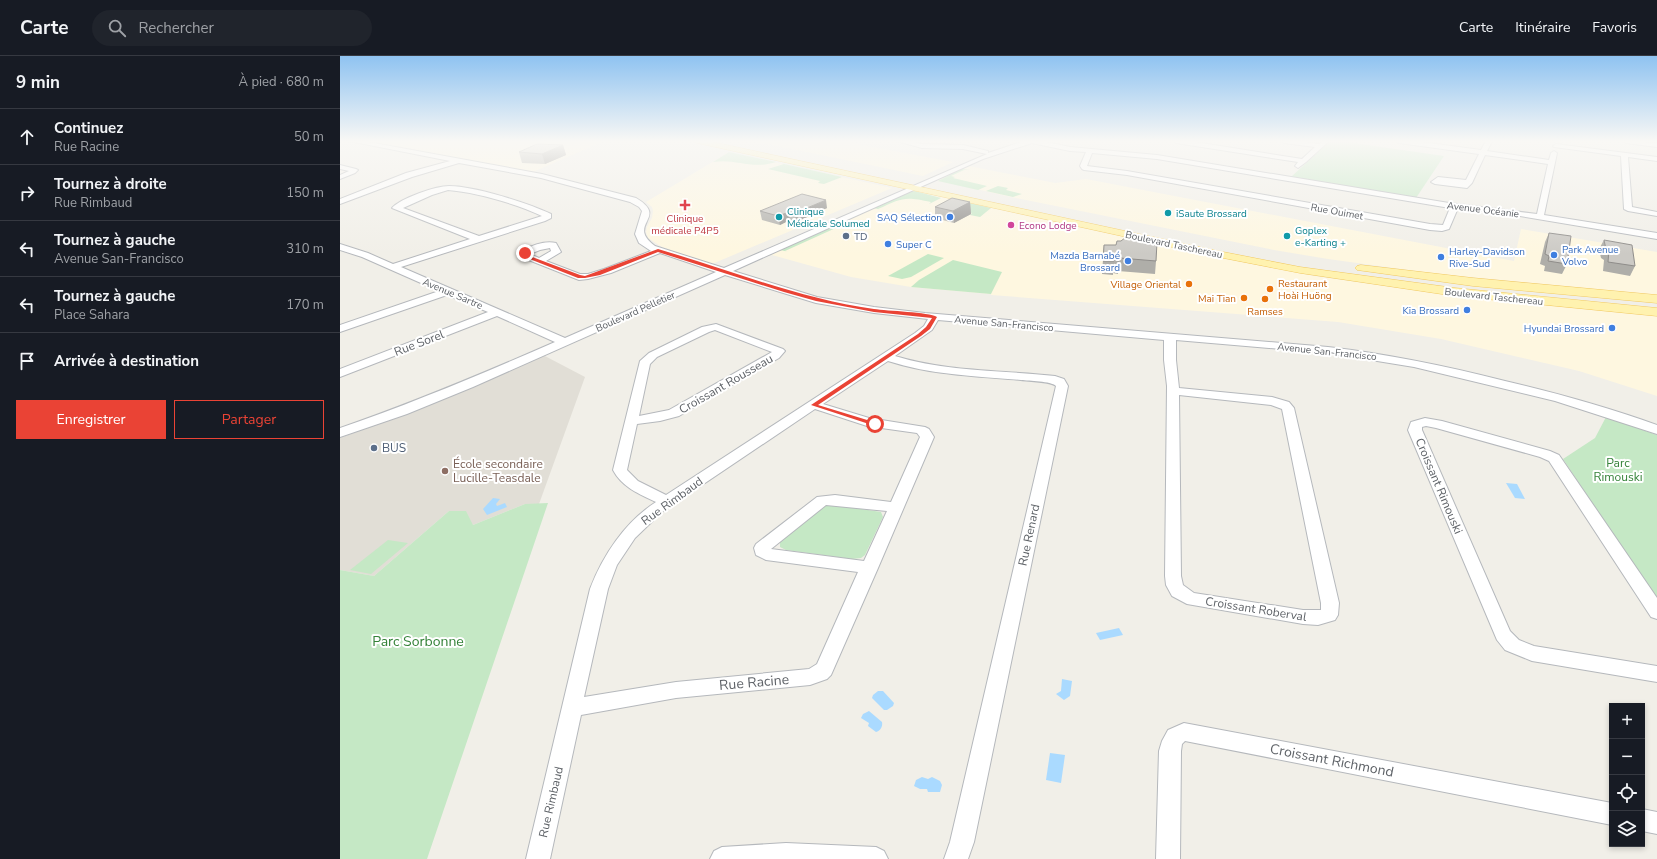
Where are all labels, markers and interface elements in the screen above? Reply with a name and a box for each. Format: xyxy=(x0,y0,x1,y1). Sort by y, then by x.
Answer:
search box xyxy=(92,10,372,46)
text: Carte xyxy=(20,15,68,41)
icon: search xyxy=(106,17,128,39)
text: Rechercher xyxy=(138,18,214,38)
text: Carte xyxy=(1459,18,1493,37)
text: Itinéraire xyxy=(1515,18,1570,37)
text: Favoris xyxy=(1592,18,1637,37)
text: 9 min xyxy=(16,71,60,94)
text: À pied · 680 m xyxy=(239,73,324,91)
text: Continuez xyxy=(54,118,123,138)
icon: ahead xyxy=(16,126,38,148)
text: 50 m xyxy=(294,128,324,146)
text: Rue Racine xyxy=(54,138,119,156)
text: Tournez à droite xyxy=(54,174,167,194)
icon: right xyxy=(16,182,38,204)
text: 150 m xyxy=(286,184,324,202)
text: Rue Rimbaud xyxy=(54,194,132,212)
marker: Clinique médicale P4P5 xyxy=(679,199,691,211)
street label: Avenue Océanie xyxy=(1446,199,1520,221)
street label: Rue Ouimet xyxy=(1309,200,1365,224)
place label: Clinique Médicale Solumed xyxy=(787,205,870,231)
place label: iSaute Brossard xyxy=(1176,207,1247,221)
marker: iSaute Brossard xyxy=(1163,208,1173,218)
place label: SAQ Sélection xyxy=(877,211,942,225)
place label: Clinique médicale P4P5 xyxy=(651,212,719,238)
marker: Clinique Médicale Solumed xyxy=(774,212,784,222)
marker: SAQ Sélection xyxy=(945,212,955,222)
place label: Econo Lodge xyxy=(1019,219,1077,233)
marker: Econo Lodge xyxy=(1006,220,1016,230)
place label: Goplex e-Karting + xyxy=(1295,224,1346,250)
street label: Boulevard Taschereau xyxy=(1124,228,1224,262)
text: Tournez à gauche xyxy=(54,230,176,250)
place label: TD xyxy=(854,230,867,244)
marker: TD xyxy=(841,231,851,241)
marker: Goplex e-Karting + xyxy=(1282,231,1292,241)
icon: left xyxy=(16,238,38,260)
place label: Super C xyxy=(896,238,932,252)
marker: Super C xyxy=(883,239,893,249)
text: 310 m xyxy=(286,240,324,258)
place label: Park Avenue Volvo xyxy=(1561,243,1619,269)
route end xyxy=(516,244,534,262)
place label: Harley-Davidson Rive-Sud xyxy=(1449,245,1525,271)
place label: Mazda Barnabé Brossard xyxy=(1050,249,1120,275)
text: Avenue San-Francisco xyxy=(54,250,184,268)
marker: Park Avenue Volvo xyxy=(1549,250,1559,260)
marker: Harley-Davidson Rive-Sud xyxy=(1436,252,1446,262)
marker: Mazda Barnabé Brossard xyxy=(1123,256,1133,266)
street label: Avenue Sartre xyxy=(420,275,485,313)
place label: Restaurant Hoài Huöng xyxy=(1278,277,1332,303)
place label: Village Oriental xyxy=(1109,278,1181,292)
marker: Village Oriental xyxy=(1184,279,1194,289)
marker: Restaurant Hoài Huöng xyxy=(1265,284,1275,294)
street label: Boulevard Taschereau xyxy=(1444,285,1544,309)
text: Tournez à gauche xyxy=(54,286,176,306)
street label: Boulevard Pelletier xyxy=(593,288,678,336)
place label: Mai Tian xyxy=(1198,292,1236,306)
marker: Mai Tian xyxy=(1239,293,1249,303)
icon: left xyxy=(16,294,38,316)
marker: Ramses xyxy=(1260,294,1270,304)
text: 170 m xyxy=(286,296,324,314)
place label: Kia Brossard xyxy=(1402,304,1459,318)
place label: Ramses xyxy=(1247,305,1283,319)
marker: Kia Brossard xyxy=(1462,305,1472,315)
text: Place Sahara xyxy=(54,306,130,324)
street label: Avenue San-Francisco xyxy=(954,313,1055,335)
place label: Hyundai Brossard xyxy=(1524,322,1604,336)
marker: Hyundai Brossard xyxy=(1607,323,1617,333)
street label: Rue Sorel xyxy=(392,326,447,360)
street label: Avenue San-Francisco xyxy=(1277,340,1378,364)
icon: arrive xyxy=(16,350,38,372)
text: Arrivée à destination xyxy=(54,351,199,371)
street label: Croissant Rousseau xyxy=(676,351,776,417)
button: Enregistrer xyxy=(16,400,166,439)
button: Partager xyxy=(174,400,324,439)
route start xyxy=(866,415,884,433)
street label: Croissant Rimouski xyxy=(1412,436,1466,536)
place label: BUS xyxy=(382,440,406,456)
marker: BUS xyxy=(369,443,379,453)
park label: Parc Rimouski xyxy=(1593,455,1643,485)
place label: École secondaire Lucille-Teasdale xyxy=(453,456,543,486)
marker: École secondaire Lucille-Teasdale xyxy=(440,466,450,476)
street label: Rue Rimbaud xyxy=(638,473,706,529)
street label: Rue Renard xyxy=(1015,503,1043,567)
street label: Croissant Roberval xyxy=(1204,593,1308,625)
park label: Parc Sorbonne xyxy=(372,632,464,651)
street label: Rue Racine xyxy=(718,670,790,695)
map controls xyxy=(1609,703,1645,847)
button: + xyxy=(1609,703,1645,739)
street label: Croissant Richmond xyxy=(1268,739,1395,782)
button: − xyxy=(1609,739,1645,775)
street label: Rue Rimbaud xyxy=(535,765,567,839)
button: locate xyxy=(1609,775,1645,811)
button: layers xyxy=(1609,811,1645,847)

